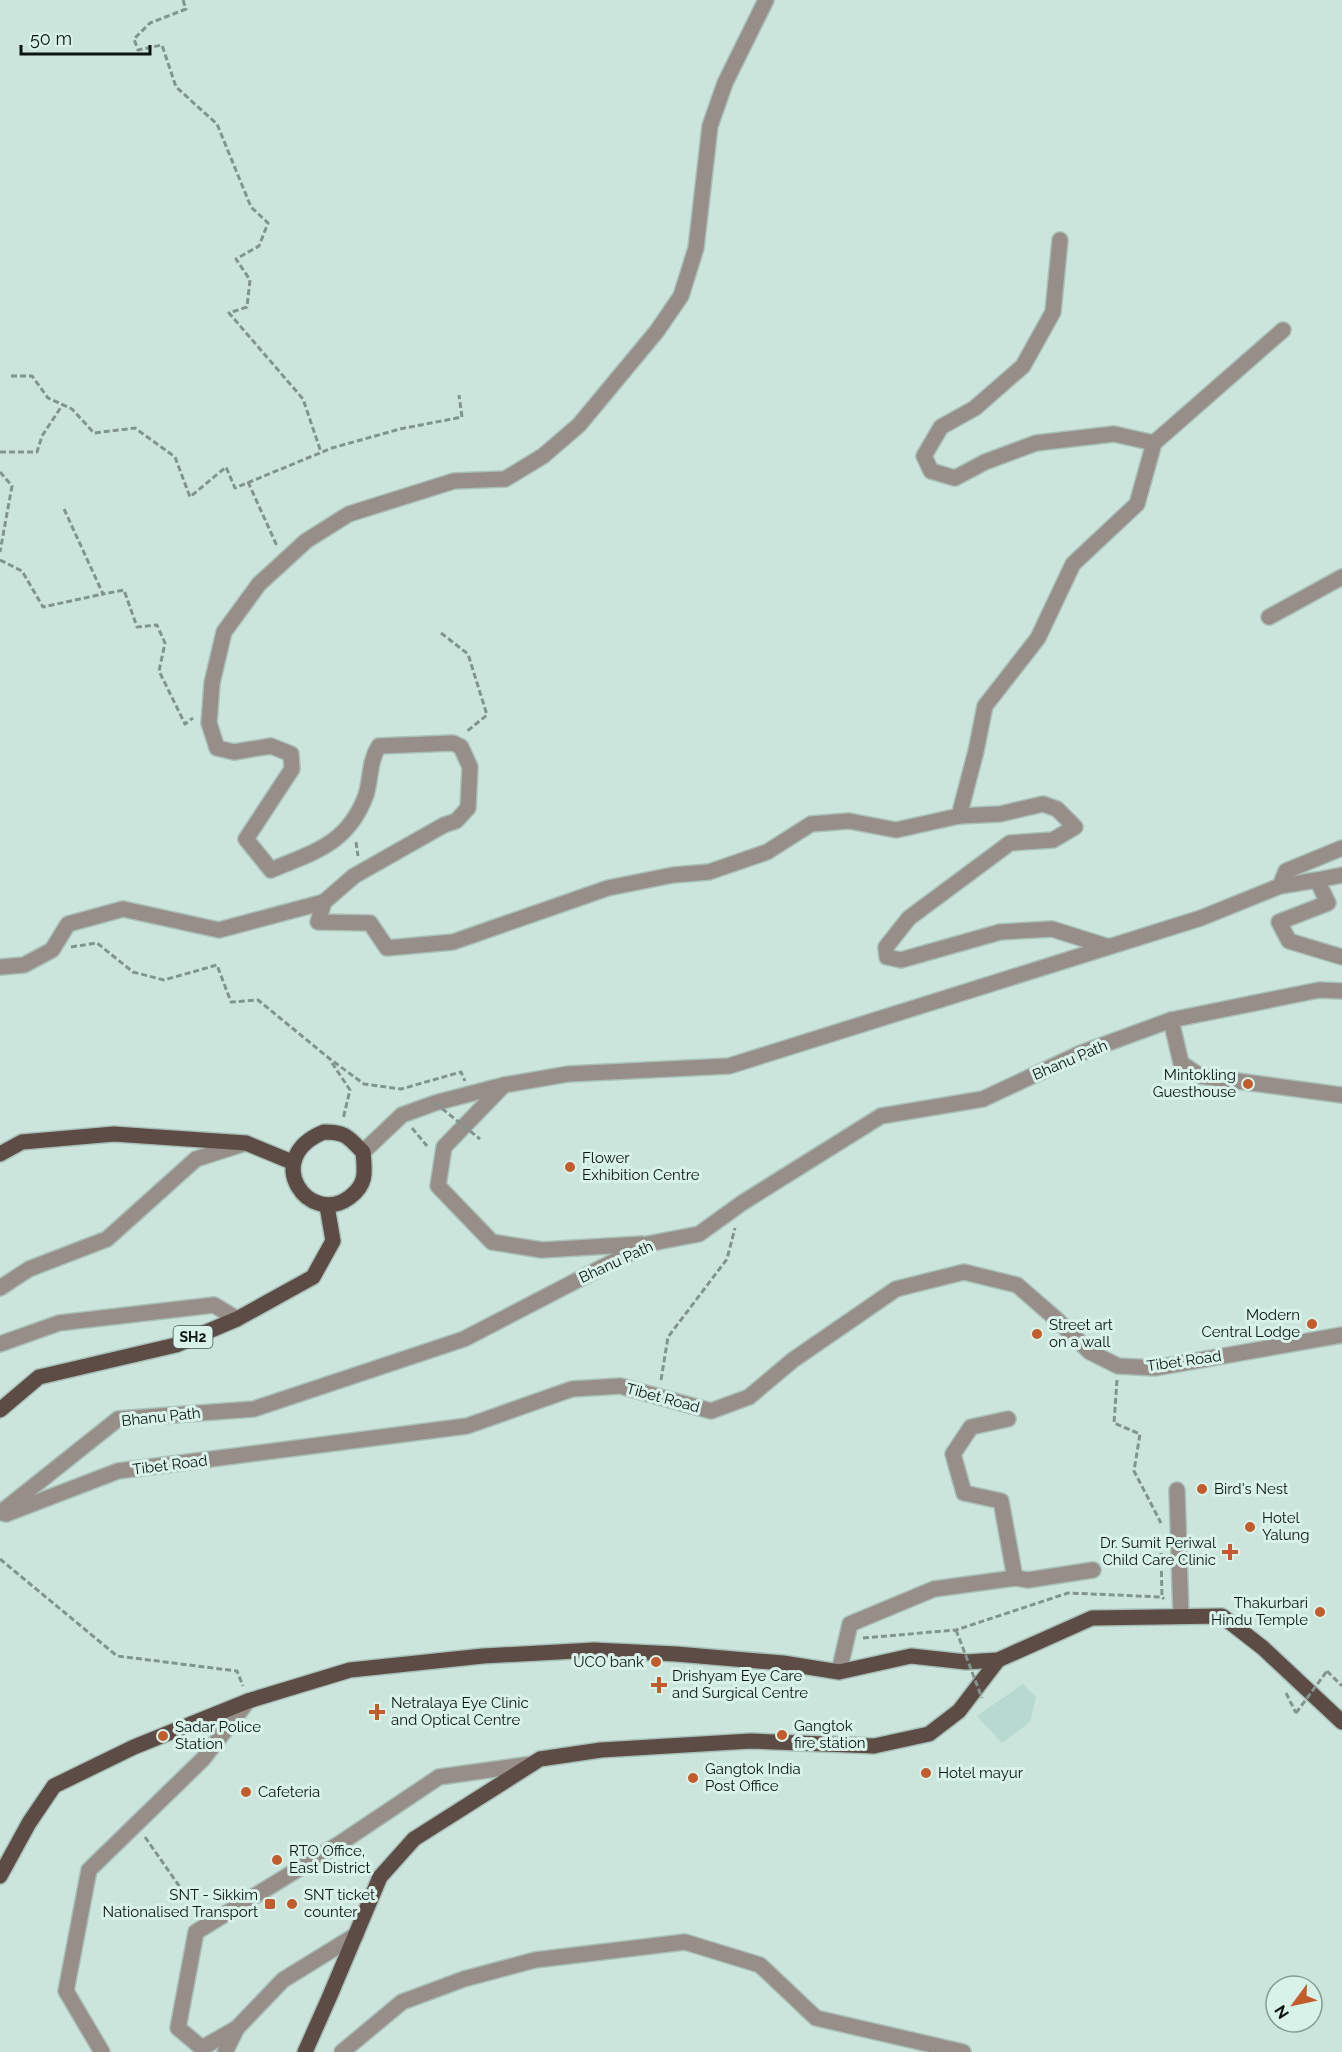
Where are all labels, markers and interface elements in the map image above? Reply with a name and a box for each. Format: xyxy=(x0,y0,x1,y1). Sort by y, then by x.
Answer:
scale bar xyxy=(21,18,150,56)
text: 50 m xyxy=(30,28,72,49)
street label: Bhanu Path xyxy=(1030,1036,1110,1084)
place label: Mintokling Guesthouse xyxy=(1153,1066,1236,1101)
marker: Mintokling Guesthouse xyxy=(1241,1077,1255,1091)
place label: Flower Exhibition Centre xyxy=(582,1149,700,1184)
marker: Flower Exhibition Centre xyxy=(563,1160,577,1174)
street label: Bhanu Path xyxy=(576,1237,656,1287)
place label: Modern Central Lodge xyxy=(1201,1306,1300,1341)
place label: Street art on a wall xyxy=(1049,1316,1113,1351)
marker: Modern Central Lodge xyxy=(1305,1317,1319,1331)
road number: SH2 xyxy=(174,1326,212,1348)
marker: Street art on a wall xyxy=(1030,1327,1044,1341)
street label: Tibet Road xyxy=(1145,1347,1223,1375)
street label: Tibet Road xyxy=(624,1380,702,1416)
street label: Bhanu Path xyxy=(121,1404,201,1430)
street label: Tibet Road xyxy=(132,1451,208,1479)
place label: Bird's Nest xyxy=(1214,1480,1288,1498)
marker: Bird's Nest xyxy=(1195,1482,1209,1496)
place label: Hotel Yalung xyxy=(1262,1509,1310,1544)
marker: Hotel Yalung xyxy=(1243,1520,1257,1534)
place label: Dr. Sumit Periwal Child Care Clinic xyxy=(1100,1534,1217,1569)
marker: Dr. Sumit Periwal Child Care Clinic xyxy=(1221,1543,1239,1561)
place label: Thakurbari Hindu Temple xyxy=(1211,1594,1308,1629)
marker: Thakurbari Hindu Temple xyxy=(1313,1605,1327,1619)
place label: UCO bank xyxy=(573,1653,644,1671)
marker: UCO bank xyxy=(649,1655,663,1669)
place label: Drishyam Eye Care and Surgical Centre xyxy=(672,1667,808,1702)
marker: Drishyam Eye Care and Surgical Centre xyxy=(650,1676,668,1694)
place label: Netralaya Eye Clinic and Optical Centre xyxy=(391,1694,529,1729)
marker: Netralaya Eye Clinic and Optical Centre xyxy=(368,1703,386,1721)
place label: Gangtok fire station xyxy=(794,1717,866,1752)
place label: Sadar Police Station xyxy=(175,1718,261,1753)
marker: Gangtok fire station xyxy=(775,1728,789,1742)
marker: Sadar Police Station xyxy=(156,1729,170,1743)
place label: Gangtok India Post Office xyxy=(705,1760,801,1795)
place label: Hotel mayur xyxy=(938,1764,1024,1782)
marker: Hotel mayur xyxy=(919,1766,933,1780)
marker: Gangtok India Post Office xyxy=(686,1771,700,1785)
place label: Cafeteria xyxy=(258,1783,320,1801)
marker: Cafeteria xyxy=(239,1785,253,1799)
place label: RTO Office, East District xyxy=(289,1842,370,1877)
marker: RTO Office, East District xyxy=(270,1853,284,1867)
place label: SNT - Sikkim Nationalised Transport xyxy=(102,1886,258,1921)
place label: SNT ticket counter xyxy=(304,1886,375,1921)
marker: SNT - Sikkim Nationalised Transport xyxy=(263,1897,277,1911)
marker: SNT ticket counter xyxy=(285,1897,299,1911)
north arrow xyxy=(1264,1974,1324,2034)
text: N xyxy=(1271,2002,1293,2022)

